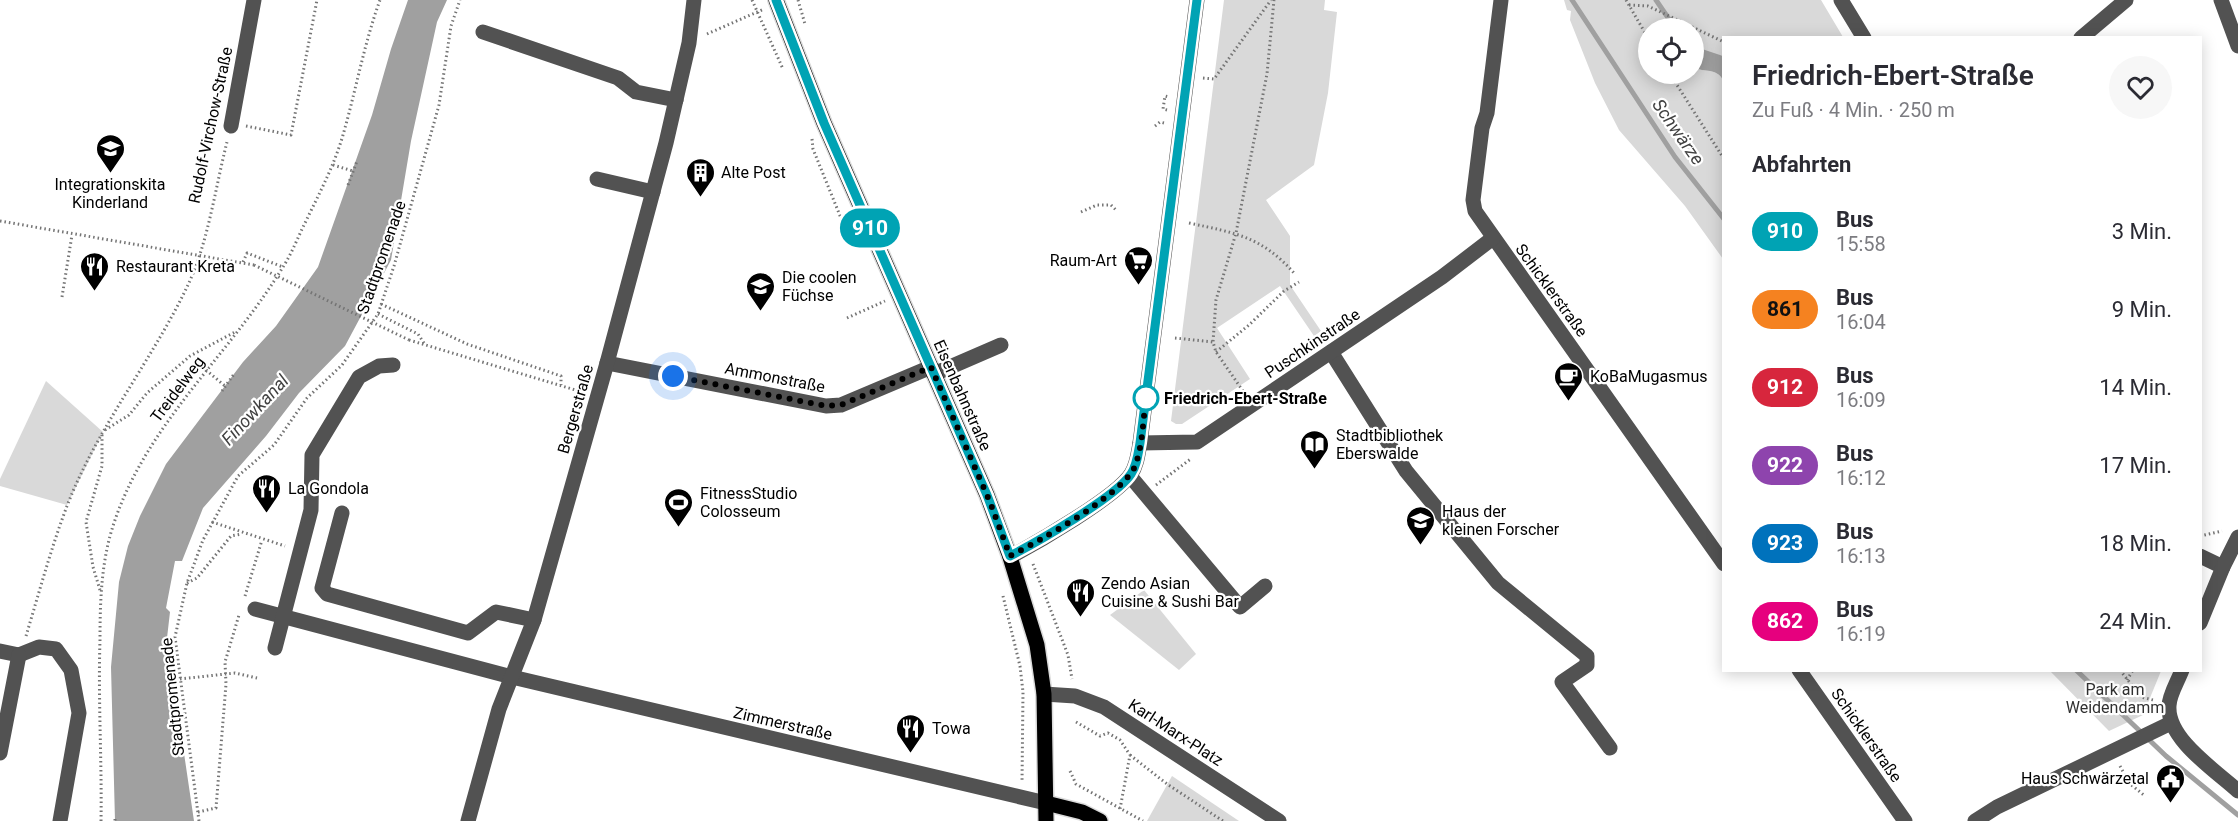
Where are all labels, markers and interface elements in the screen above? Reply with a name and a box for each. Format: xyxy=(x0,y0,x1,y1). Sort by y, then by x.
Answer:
map controls xyxy=(1638,18,1704,84)
button: locate xyxy=(1638,18,1704,84)
street label: Rudolf-Virchow-Straße xyxy=(185,45,236,205)
button: heart xyxy=(2109,56,2172,119)
text: Friedrich-Ebert-Straße xyxy=(1752,59,2034,92)
water label: Schwärze xyxy=(1648,95,1709,169)
text: Zu Fuß · 4 Min. · 250 m xyxy=(1752,98,1955,122)
school or university icon: Integrationskita Kinderland xyxy=(94,132,126,174)
text: Abfahrten xyxy=(1752,152,1851,177)
building icon: Alte Post xyxy=(684,156,716,198)
place label: Alte Post xyxy=(721,163,786,182)
place label: Integrationskita Kinderland xyxy=(55,175,165,212)
street label: Stadtpromenade xyxy=(353,198,410,316)
text: Bus xyxy=(1836,207,1874,232)
line badge: 910 xyxy=(836,208,904,248)
text: 910 xyxy=(852,216,888,240)
text: 910 xyxy=(1767,219,1803,243)
text: 3 Min. xyxy=(2112,219,2172,244)
text: 15:58 xyxy=(1836,232,1886,256)
street label: Schicklerstraße xyxy=(1512,240,1592,340)
supermarket icon: Raum-Art xyxy=(1122,244,1154,286)
restaurant icon: Restaurant Kreta xyxy=(79,250,111,292)
place label: Raum-Art xyxy=(1050,251,1117,270)
place label: Restaurant Kreta xyxy=(116,257,235,276)
place label: Die coolen Füchse xyxy=(782,268,857,305)
school or university icon: Die coolen Füchse xyxy=(745,270,777,312)
text: Bus xyxy=(1836,285,1874,310)
text: 861 xyxy=(1767,297,1803,321)
text: 9 Min. xyxy=(2112,297,2172,322)
street label: Puschkinstraße xyxy=(1261,305,1363,382)
text: 16:04 xyxy=(1836,310,1886,334)
street label: Eisenbahnstraße xyxy=(930,337,995,454)
street label: Treidelweg xyxy=(146,353,208,426)
street label: Ammonstraße xyxy=(723,358,827,397)
cafe icon: KoBaMugasmus xyxy=(1553,360,1585,402)
your location xyxy=(658,361,688,391)
street label: Bergerstraße xyxy=(554,362,597,456)
text: Bus xyxy=(1836,363,1874,388)
place label: KoBaMugasmus xyxy=(1590,367,1707,386)
water label: Finowkanal xyxy=(217,370,293,449)
text: 912 xyxy=(1767,375,1803,399)
text: 14 Min. xyxy=(2099,375,2172,400)
marker: Friedrich-Ebert-Straße xyxy=(1133,385,1159,411)
text: 16:09 xyxy=(1836,388,1886,412)
place label: Friedrich-Ebert-Straße xyxy=(1164,389,1327,408)
place label: Stadtbibliothek Eberswalde xyxy=(1336,426,1444,463)
library icon: Stadtbibliothek Eberswalde xyxy=(1299,428,1331,470)
text: Bus xyxy=(1836,441,1874,466)
text: 922 xyxy=(1767,453,1803,477)
text: 17 Min. xyxy=(2099,453,2172,478)
text: 16:12 xyxy=(1836,466,1886,490)
restaurant icon: La Gondola xyxy=(251,472,283,514)
place label: La Gondola xyxy=(288,479,369,498)
place label: FitnessStudio Colosseum xyxy=(700,484,797,521)
sports icon: FitnessStudio Colosseum xyxy=(663,486,695,528)
place label: Haus der kleinen Forscher xyxy=(1442,502,1560,539)
school or university icon: Haus der kleinen Forscher xyxy=(1405,504,1437,546)
text: Bus xyxy=(1836,519,1874,544)
text: 923 xyxy=(1767,531,1803,555)
text: 18 Min. xyxy=(2099,531,2172,556)
text: 16:13 xyxy=(1836,544,1886,568)
place label: Zendo Asian Cuisine & Sushi Bar xyxy=(1101,574,1239,611)
restaurant icon: Zendo Asian Cuisine & Sushi Bar xyxy=(1064,576,1096,618)
text: Bus xyxy=(1836,597,1874,622)
text: 862 xyxy=(1767,609,1803,633)
text: 24 Min. xyxy=(2099,609,2172,634)
text: 16:19 xyxy=(1836,622,1886,646)
street label: Stadtpromenade xyxy=(157,637,188,757)
park label: Park am Weidendamm xyxy=(2066,680,2164,717)
street label: Schicklerstraße xyxy=(1827,685,1906,786)
street label: Karl-Marx-Platz xyxy=(1125,695,1227,770)
street label: Zimmerstraße xyxy=(732,703,834,744)
restaurant icon: Towa xyxy=(895,712,927,754)
place label: Towa xyxy=(932,719,971,738)
public building icon: Haus Schwärzetal xyxy=(2154,762,2186,804)
place label: Haus Schwärzetal xyxy=(2021,769,2149,788)

